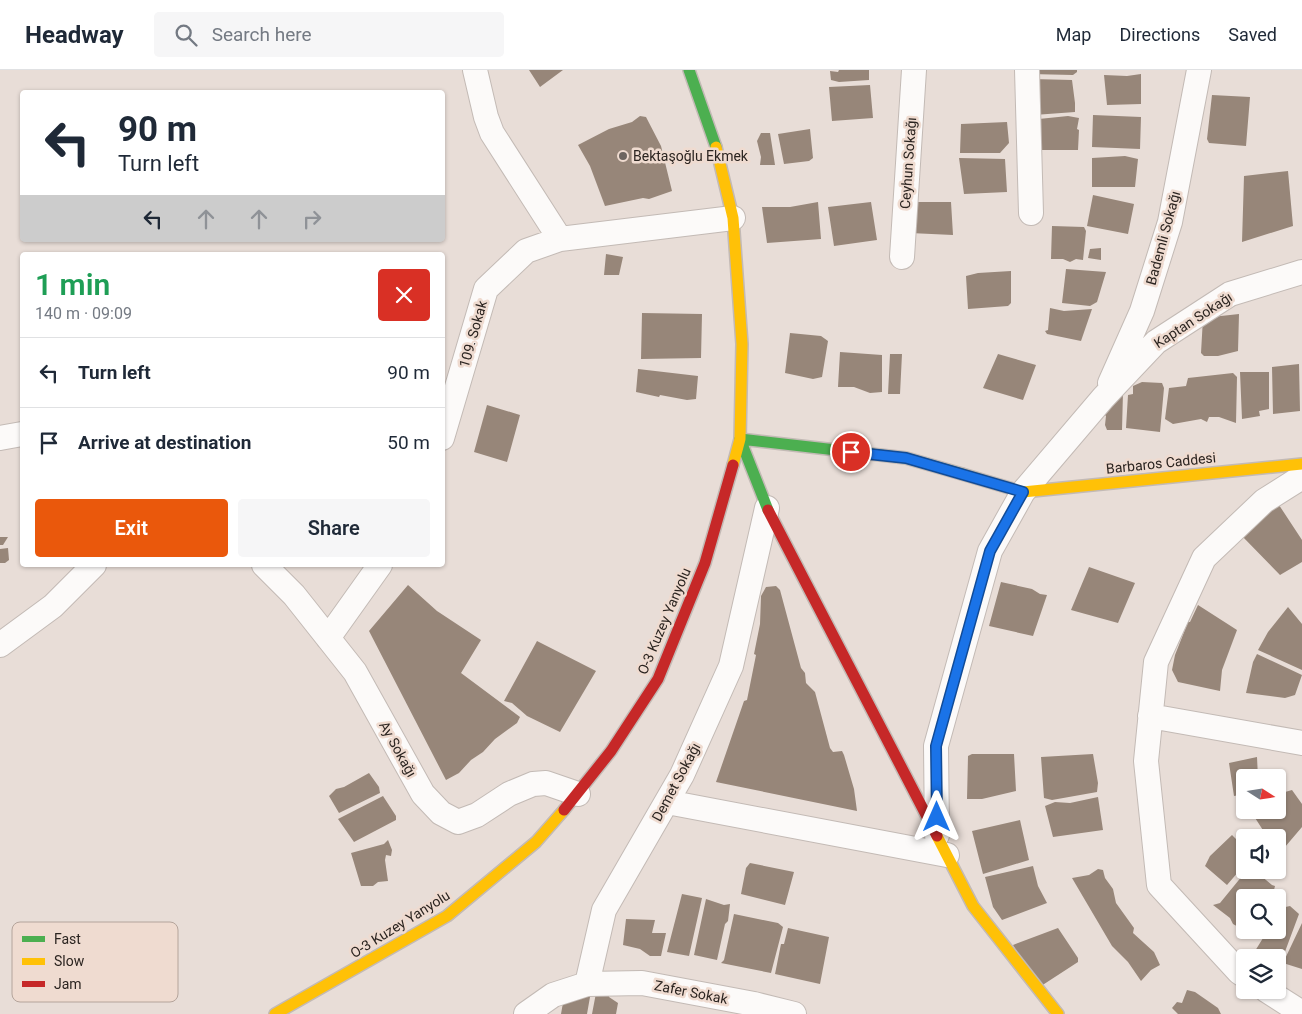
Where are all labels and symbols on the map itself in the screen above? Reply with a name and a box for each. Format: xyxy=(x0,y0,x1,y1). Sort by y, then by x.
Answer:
street label: Ceyhun Sokağı xyxy=(897,117,919,209)
place label: Bektaşoğlu Ekmek xyxy=(633,148,749,164)
marker: Bektaşoğlu Ekmek xyxy=(617,150,629,162)
street label: Bademli Sokağı xyxy=(1143,189,1183,287)
street label: Kaptan Sokağı xyxy=(1151,289,1235,351)
street label: 109. Sokak xyxy=(456,298,490,369)
pin xyxy=(830,431,872,473)
street label: Barbaros Caddesi xyxy=(1105,449,1217,477)
street label: O-3 Kuzey Yanyolu xyxy=(634,565,694,677)
street label: Ay Sokağı xyxy=(376,718,420,780)
street label: Demet Sokağı xyxy=(649,740,703,824)
north arrow xyxy=(1236,769,1286,819)
position arrow xyxy=(910,790,962,842)
street label: O-3 Kuzey Yanyolu xyxy=(347,887,453,961)
legend xyxy=(12,922,178,1002)
text: Fast xyxy=(54,931,81,947)
text: Slow xyxy=(54,953,85,969)
text: Jam xyxy=(54,976,82,992)
street label: Zafer Sokak xyxy=(653,977,730,1007)

